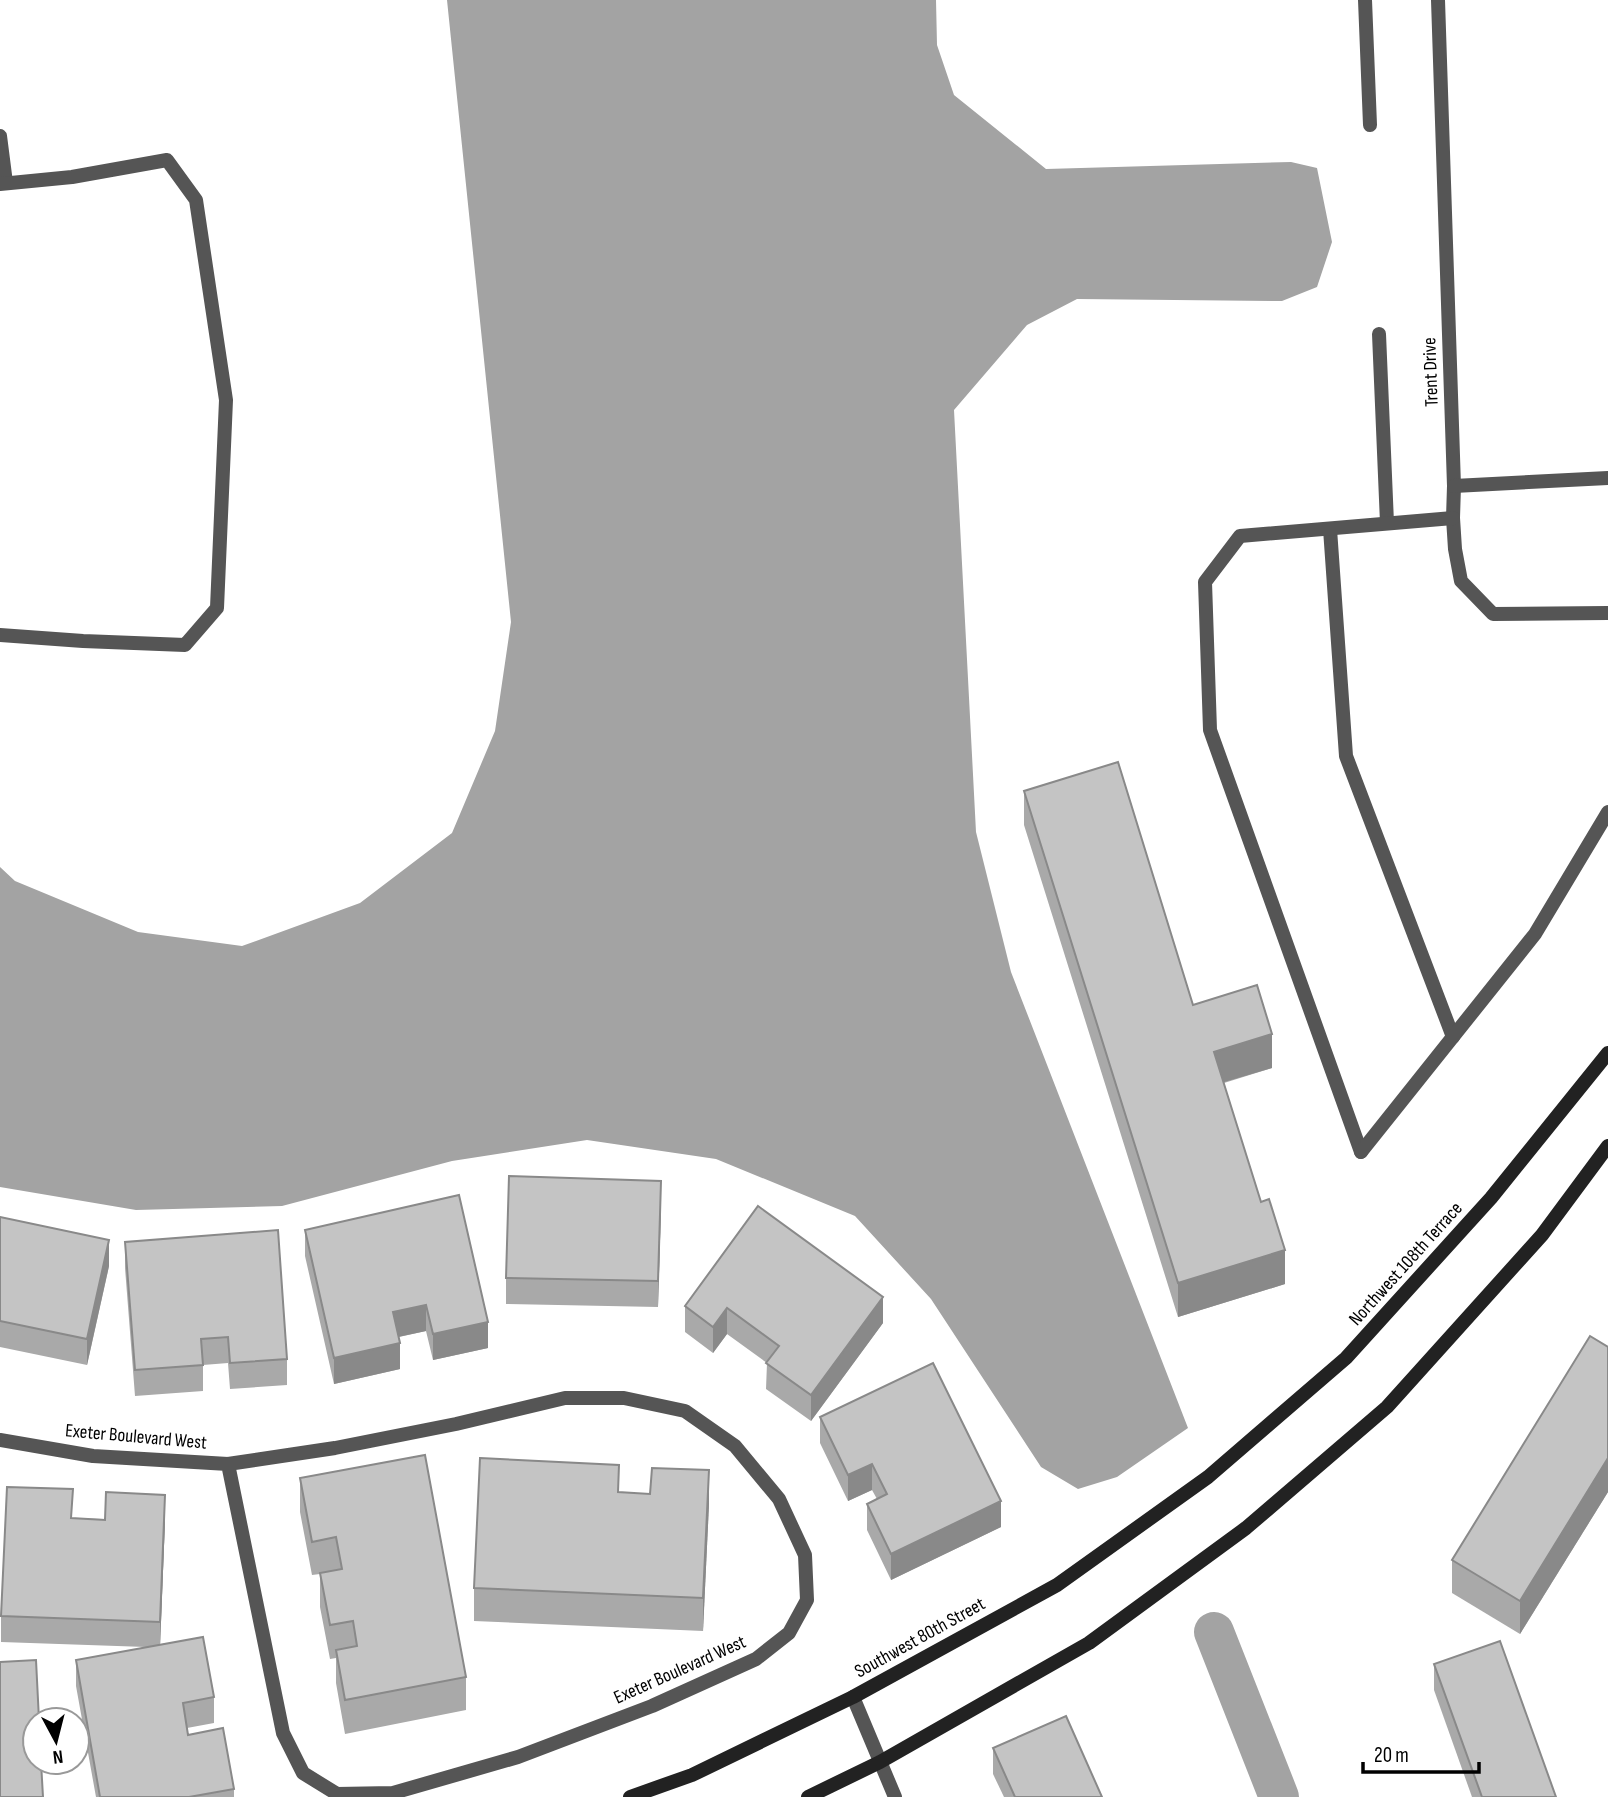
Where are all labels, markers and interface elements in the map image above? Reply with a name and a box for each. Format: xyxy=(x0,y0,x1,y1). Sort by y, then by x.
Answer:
street label: Trent Drive xyxy=(1418,337,1444,407)
street label: Northwest 108th Terrace xyxy=(1344,1197,1468,1331)
street label: Exeter Boulevard West xyxy=(64,1419,208,1455)
street label: Southwest 80th Street xyxy=(851,1593,989,1683)
street label: Exeter Boulevard West xyxy=(610,1631,750,1709)
north arrow xyxy=(21,1706,91,1776)
scale bar xyxy=(1363,1730,1478,1774)
text: 20 m xyxy=(1374,1743,1409,1768)
text: N xyxy=(51,1744,64,1768)

